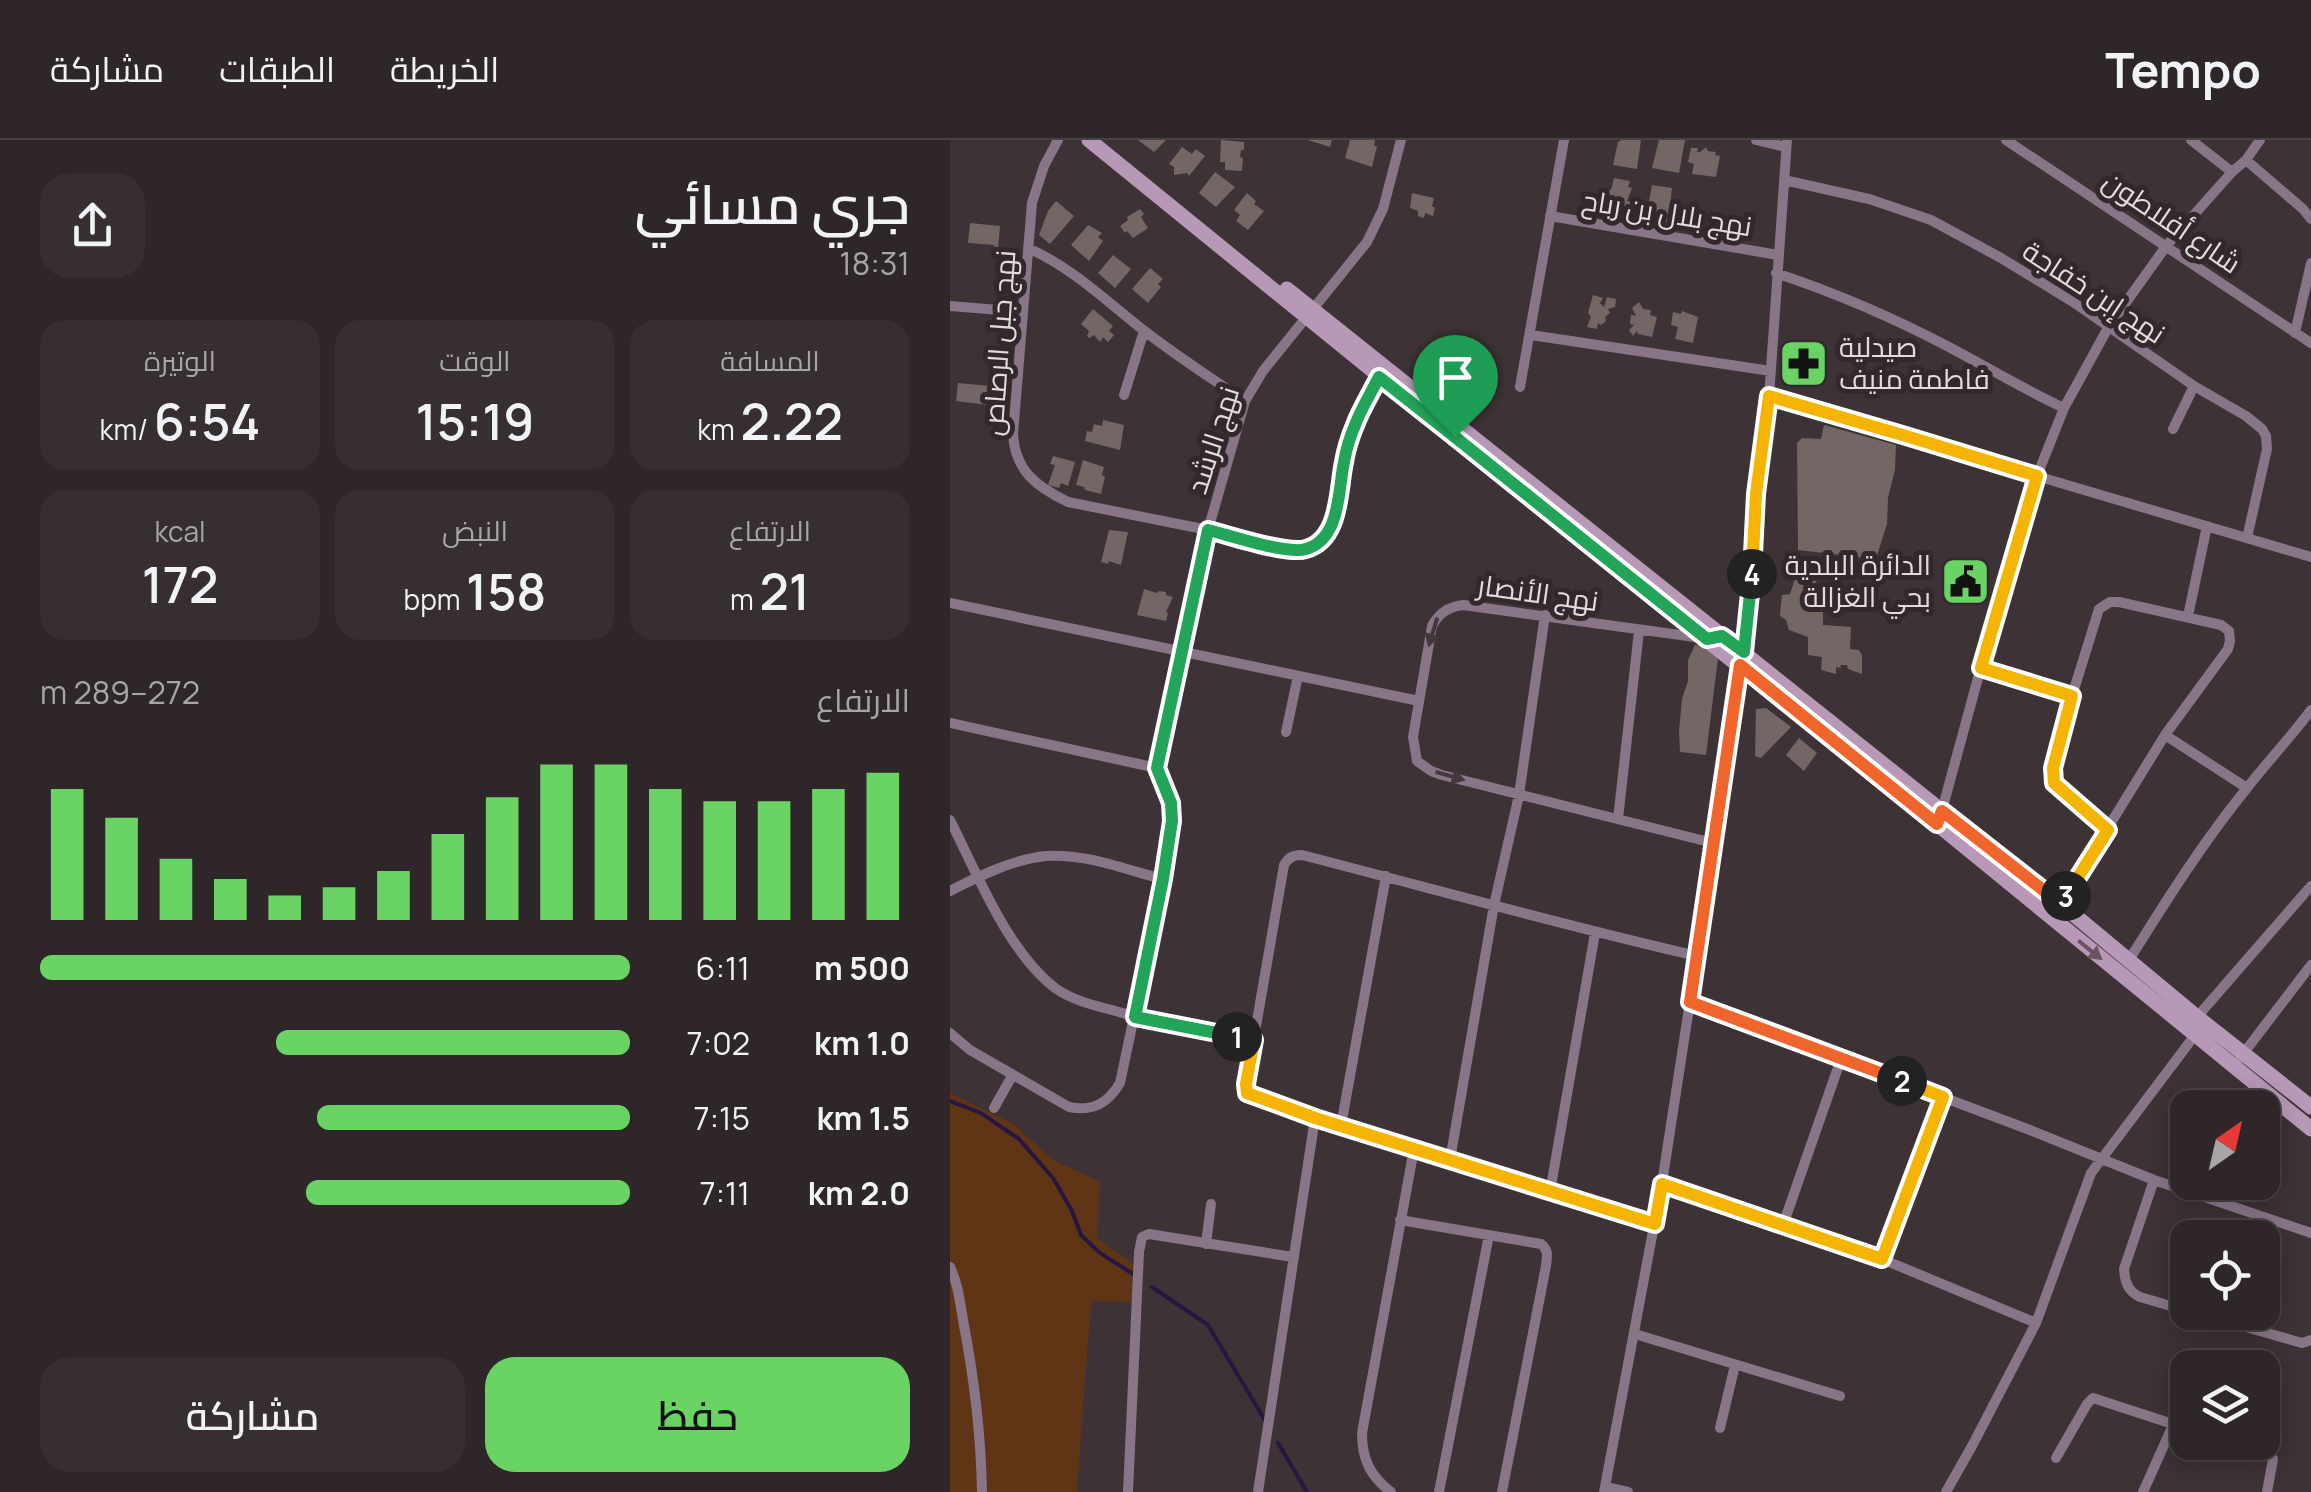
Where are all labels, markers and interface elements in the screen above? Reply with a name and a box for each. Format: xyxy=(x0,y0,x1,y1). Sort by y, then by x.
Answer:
text: Tempo xyxy=(2105,37,2261,102)
text: مشاركة xyxy=(50,45,164,93)
text: الطبقات xyxy=(219,45,335,93)
text: الخريطة xyxy=(390,45,499,93)
street label: شارع أفلاطون xyxy=(2096,161,2249,282)
text: جري مسائي xyxy=(635,165,910,241)
button: share xyxy=(40,173,145,278)
street label: نهج بلال بن رباح xyxy=(1579,180,1755,245)
street label: نهج إبن خفاجة xyxy=(2015,231,2173,352)
text: 18:31 xyxy=(839,241,910,285)
street label: نهج جبل الرصاص xyxy=(973,249,1024,437)
place label: صيدلية فاطمة منيف xyxy=(1839,327,1990,397)
pin xyxy=(1413,335,1498,438)
pharmacy icon: صيدلية فاطمة منيف xyxy=(1778,337,1830,389)
text: الوتيرة xyxy=(144,341,216,379)
text: الوقت xyxy=(439,341,511,379)
text: المسافة xyxy=(720,341,820,379)
icon: arrive xyxy=(1428,350,1483,405)
street label: نهج الرشد xyxy=(1177,381,1248,499)
text: 6:54 xyxy=(154,387,260,455)
text: 15:19 xyxy=(416,387,534,455)
text: 2.22 xyxy=(740,387,843,455)
text: /km xyxy=(100,410,154,448)
text: km xyxy=(697,410,740,448)
text: النبض xyxy=(442,511,508,549)
text: الارتفاع xyxy=(729,511,811,549)
text: kcal xyxy=(154,512,206,550)
place label: الدائرة البلدية بحي الغزالة xyxy=(1785,545,1931,619)
pin: 4 xyxy=(1727,549,1777,599)
text: 172 xyxy=(142,550,218,618)
text: 4 xyxy=(1743,555,1761,593)
public building icon: الدائرة البلدية بحي الغزالة xyxy=(1940,555,1992,607)
text: 158 xyxy=(466,557,546,625)
text: 21 xyxy=(759,557,810,625)
street label: نهج الأنصار xyxy=(1473,564,1601,620)
text: bpm xyxy=(404,580,466,618)
text: m xyxy=(730,580,759,618)
one-way arrow xyxy=(1425,618,1440,648)
text: 272–289 m xyxy=(40,670,200,714)
text: الارتفاع xyxy=(816,678,910,722)
one-way arrow xyxy=(1434,769,1465,785)
pin: 3 xyxy=(2041,871,2091,921)
text: 3 xyxy=(2058,877,2074,915)
one-way arrow xyxy=(2078,939,2103,960)
text: 6:11 xyxy=(696,946,750,990)
text: 500 m xyxy=(814,946,910,990)
pin: 1 xyxy=(1212,1012,1262,1062)
text: 1 xyxy=(1231,1018,1243,1056)
text: 7:02 xyxy=(687,1021,750,1065)
text: 1.0 km xyxy=(814,1021,910,1065)
pin: 2 xyxy=(1877,1056,1927,1106)
text: 2 xyxy=(1894,1062,1910,1100)
north arrow xyxy=(2170,1090,2280,1200)
map controls xyxy=(2170,1090,2280,1460)
text: 7:15 xyxy=(693,1096,750,1140)
text: 1.5 km xyxy=(816,1096,910,1140)
text: 7:11 xyxy=(699,1171,750,1215)
text: 2.0 km xyxy=(808,1171,910,1215)
button: locate xyxy=(2170,1220,2280,1330)
button: layers xyxy=(2170,1350,2280,1460)
button: مشاركة xyxy=(40,1357,465,1472)
button: حفظ xyxy=(485,1357,910,1472)

